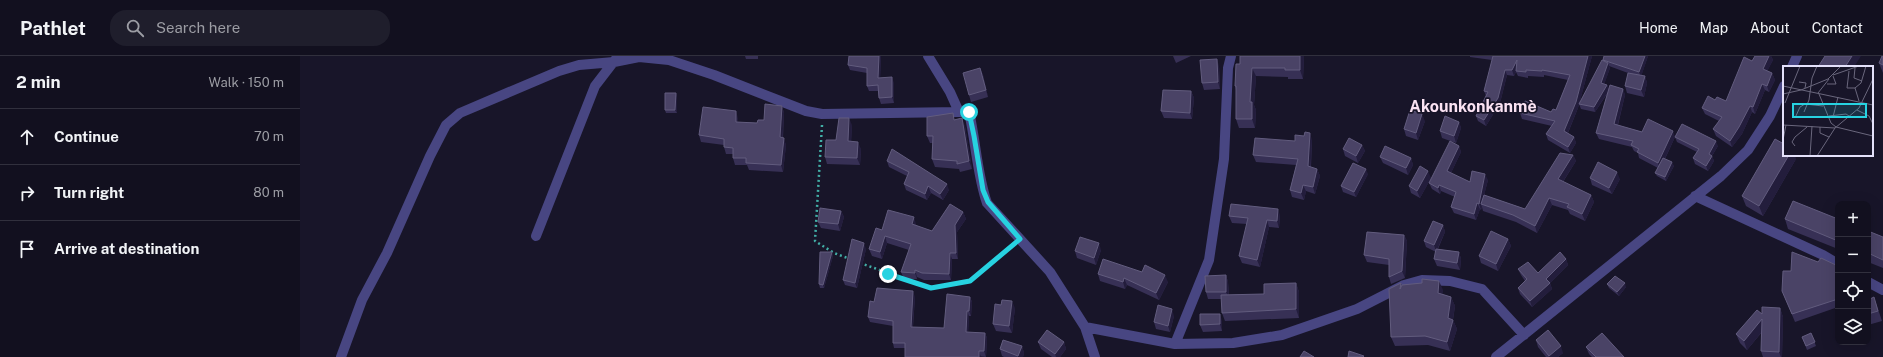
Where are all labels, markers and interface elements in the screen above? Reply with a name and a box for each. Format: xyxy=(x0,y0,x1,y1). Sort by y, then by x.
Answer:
search box xyxy=(110,10,390,46)
text: Pathlet xyxy=(20,17,86,39)
icon: search xyxy=(124,17,146,39)
text: Search here xyxy=(156,19,240,36)
text: Home xyxy=(1639,20,1678,36)
text: Map xyxy=(1700,20,1728,36)
text: About xyxy=(1750,20,1790,36)
text: Contact xyxy=(1812,20,1863,36)
inset map xyxy=(1783,66,1873,156)
text: 2 min xyxy=(16,72,61,92)
text: Walk · 150 m xyxy=(209,75,284,90)
district label: Akounkonkanmè xyxy=(1409,97,1537,116)
route start xyxy=(960,103,978,121)
icon: ahead xyxy=(16,126,38,148)
text: Continue xyxy=(54,128,119,145)
text: 70 m xyxy=(254,129,284,144)
icon: right xyxy=(16,182,38,204)
text: Turn right xyxy=(54,184,124,201)
text: 80 m xyxy=(253,185,284,200)
map controls xyxy=(1835,201,1871,345)
button: + xyxy=(1835,201,1871,237)
button: − xyxy=(1835,237,1871,273)
icon: arrive xyxy=(16,238,38,260)
text: Arrive at destination xyxy=(54,240,199,257)
route end xyxy=(879,265,897,283)
button: locate xyxy=(1835,273,1871,309)
button: layers xyxy=(1835,309,1871,345)

